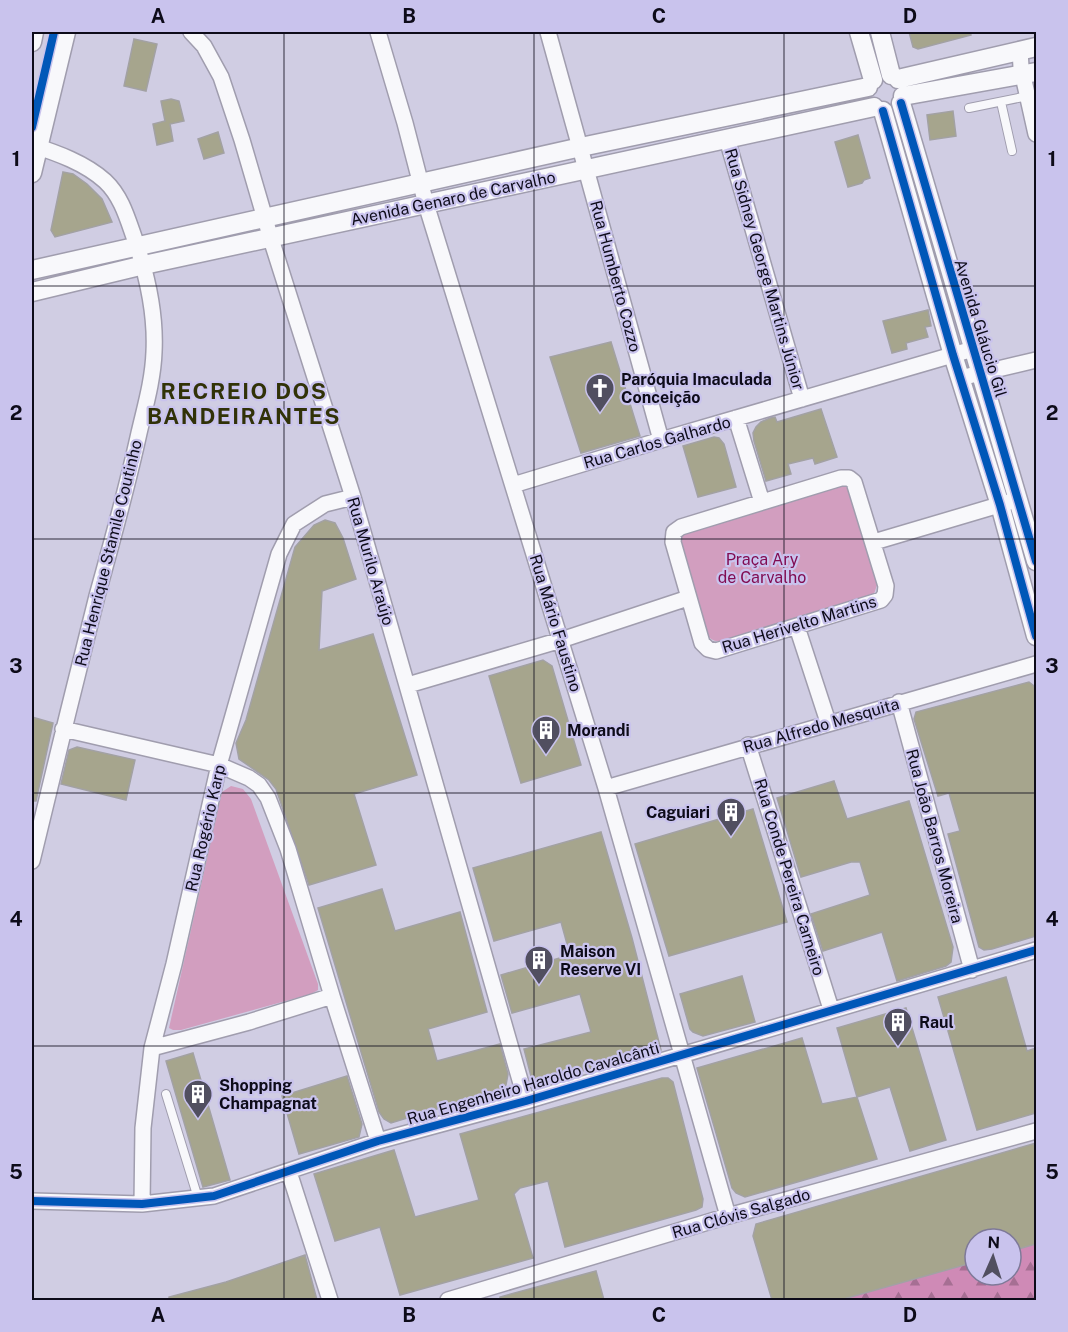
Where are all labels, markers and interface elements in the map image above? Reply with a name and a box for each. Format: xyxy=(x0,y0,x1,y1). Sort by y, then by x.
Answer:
text: A xyxy=(151,4,165,28)
text: B xyxy=(402,4,416,28)
text: C xyxy=(652,4,666,28)
text: D xyxy=(903,4,917,28)
street label: Rua Sidney George Martins Júnior xyxy=(721,146,808,392)
text: 1 xyxy=(12,147,20,171)
text: 1 xyxy=(1048,147,1056,171)
street label: Avenida Genaro de Carvalho xyxy=(349,167,557,229)
street label: Rua Humberto Cozzo xyxy=(586,198,645,354)
street label: Avenida Gláucio Gil xyxy=(950,257,1011,400)
place label: Paróquia Imaculada Conceição xyxy=(621,370,772,407)
church icon: Paróquia Imaculada Conceição xyxy=(584,372,616,414)
district label: RECREIO DOS BANDEIRANTES xyxy=(147,378,341,429)
text: 2 xyxy=(10,401,22,425)
text: 2 xyxy=(1046,401,1058,425)
street label: Rua Carlos Galhardo xyxy=(581,412,733,473)
street label: Rua Henrique Stamile Coutinho xyxy=(71,438,146,668)
street label: Rua Murilo Araújo xyxy=(343,495,398,627)
park label: Praça Ary de Carvalho xyxy=(718,550,806,587)
street label: Rua Mário Faustino xyxy=(526,552,585,694)
street label: Rua Herivelto Martins xyxy=(720,592,879,657)
text: 3 xyxy=(9,654,23,678)
text: 3 xyxy=(1045,654,1059,678)
street label: Rua Alfredo Mesquita xyxy=(741,694,901,757)
building icon: Morandi xyxy=(530,714,562,756)
place label: Morandi xyxy=(567,721,630,740)
street label: Rua João Barros Moreira xyxy=(902,747,967,925)
street label: Rua Rogério Karp xyxy=(182,763,229,893)
street label: Rua Conde Pereira Carneiro xyxy=(750,776,829,978)
building icon: Caguiari xyxy=(715,796,747,838)
place label: Caguiari xyxy=(646,803,710,822)
text: 4 xyxy=(9,907,23,931)
text: 4 xyxy=(1045,907,1059,931)
place label: Maison Reserve VI xyxy=(560,942,641,979)
building icon: Maison Reserve VI xyxy=(523,944,555,986)
building icon: Raul xyxy=(882,1006,914,1048)
place label: Raul xyxy=(919,1013,954,1032)
street label: Rua Engenheiro Haroldo Cavalcânti xyxy=(405,1038,661,1129)
place label: Shopping Champagnat xyxy=(219,1076,317,1113)
building icon: Shopping Champagnat xyxy=(182,1078,214,1120)
text: 5 xyxy=(9,1160,23,1184)
text: 5 xyxy=(1045,1160,1059,1184)
street label: Rua Clóvis Salgado xyxy=(670,1185,812,1242)
north arrow xyxy=(963,1227,1023,1287)
text: N xyxy=(987,1233,1001,1252)
text: A xyxy=(151,1303,165,1327)
text: B xyxy=(402,1303,416,1327)
text: C xyxy=(652,1303,666,1327)
text: D xyxy=(903,1303,917,1327)

